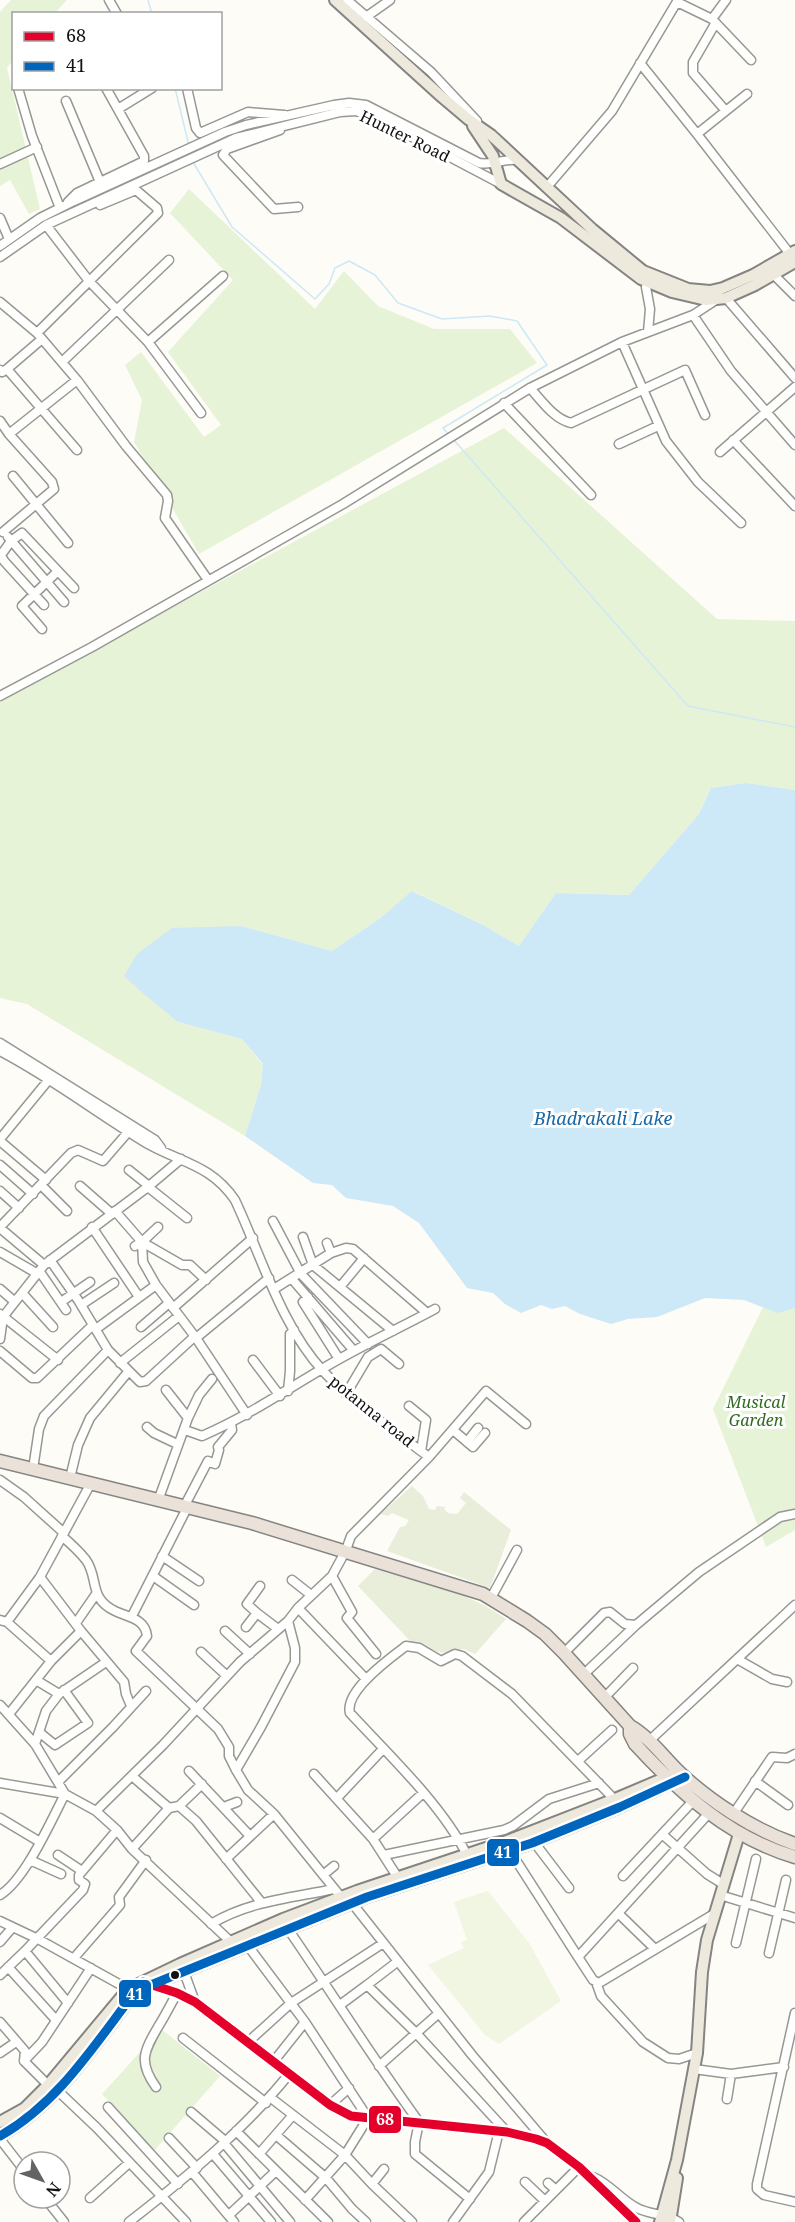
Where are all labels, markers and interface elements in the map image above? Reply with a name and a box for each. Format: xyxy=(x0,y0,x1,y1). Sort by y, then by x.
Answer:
legend xyxy=(12,12,222,90)
text: 68 xyxy=(66,23,86,47)
text: 41 xyxy=(66,53,86,77)
street label: Hunter Road xyxy=(356,105,454,167)
water label: Bhadrakali Lake xyxy=(533,1106,672,1130)
street label: potanna road xyxy=(325,1370,419,1452)
park label: Musical Garden xyxy=(726,1391,786,1431)
line badge: 41 xyxy=(486,1838,520,1867)
text: 41 xyxy=(494,1841,512,1863)
unlabelled marker xyxy=(169,1969,181,1981)
line badge: 41 xyxy=(118,1979,152,2008)
text: 41 xyxy=(126,1983,144,2005)
line badge: 68 xyxy=(368,2105,402,2134)
text: 68 xyxy=(376,2108,394,2130)
north arrow xyxy=(12,2150,72,2210)
text: N xyxy=(41,2178,66,2202)

